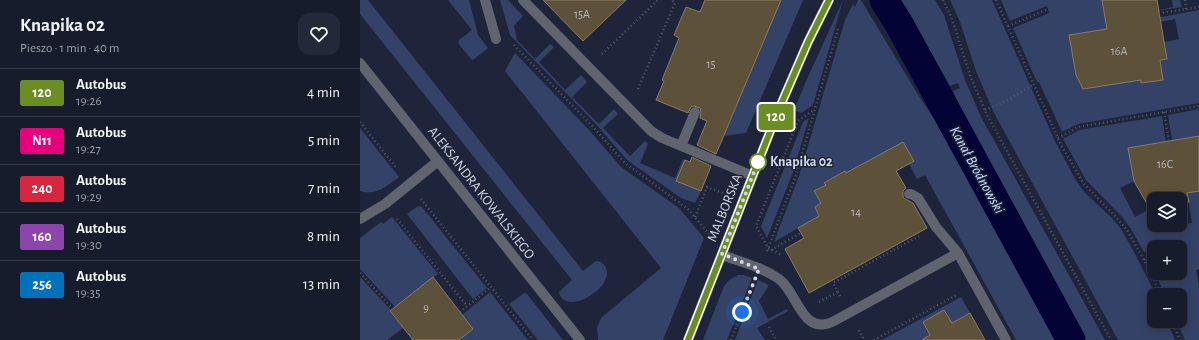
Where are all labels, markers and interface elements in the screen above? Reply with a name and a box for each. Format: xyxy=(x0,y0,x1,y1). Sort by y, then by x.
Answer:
house number: 15A xyxy=(574,8,590,20)
button: heart xyxy=(298,13,340,55)
text: Knapika 02 xyxy=(20,16,105,35)
text: Pieszo · 1 min · 40 m xyxy=(20,42,119,55)
house number: 16A xyxy=(1111,45,1127,57)
house number: 15 xyxy=(706,58,716,70)
text: Autobus xyxy=(76,77,126,92)
text: 4 min xyxy=(307,85,340,100)
text: 120 xyxy=(33,86,51,100)
text: 19:26 xyxy=(76,95,102,108)
line badge: 120 xyxy=(753,104,799,130)
text: 120 xyxy=(767,110,785,124)
street label: ALEKSANDRA KOWALSKIEGO xyxy=(425,124,537,262)
water label: Kanał Bródnowski xyxy=(947,124,1007,216)
text: Autobus xyxy=(76,125,126,140)
text: 5 min xyxy=(308,133,340,148)
text: N11 xyxy=(32,134,52,148)
text: 19:27 xyxy=(76,143,101,156)
marker: Knapika 02 xyxy=(749,153,767,171)
place label: Knapika 02 xyxy=(770,155,833,169)
house number: 16C xyxy=(1157,158,1173,170)
street label: MALBORSKA xyxy=(705,172,745,244)
text: Autobus xyxy=(76,173,126,188)
text: 7 min xyxy=(308,181,340,196)
text: 240 xyxy=(32,182,52,196)
text: 19:29 xyxy=(76,191,102,204)
map controls xyxy=(1147,192,1187,328)
button: layers xyxy=(1147,192,1187,232)
house number: 14 xyxy=(851,206,861,218)
text: Autobus xyxy=(76,221,126,236)
text: 8 min xyxy=(307,229,340,244)
text: 160 xyxy=(32,230,52,244)
text: 19:30 xyxy=(76,239,102,252)
button: + xyxy=(1147,240,1187,280)
text: Autobus xyxy=(76,269,126,284)
text: 13 min xyxy=(303,277,340,292)
text: 256 xyxy=(32,278,52,292)
text: 19:35 xyxy=(76,287,100,300)
button: − xyxy=(1147,288,1187,328)
house number: 9 xyxy=(423,302,429,314)
your location xyxy=(732,302,752,322)

